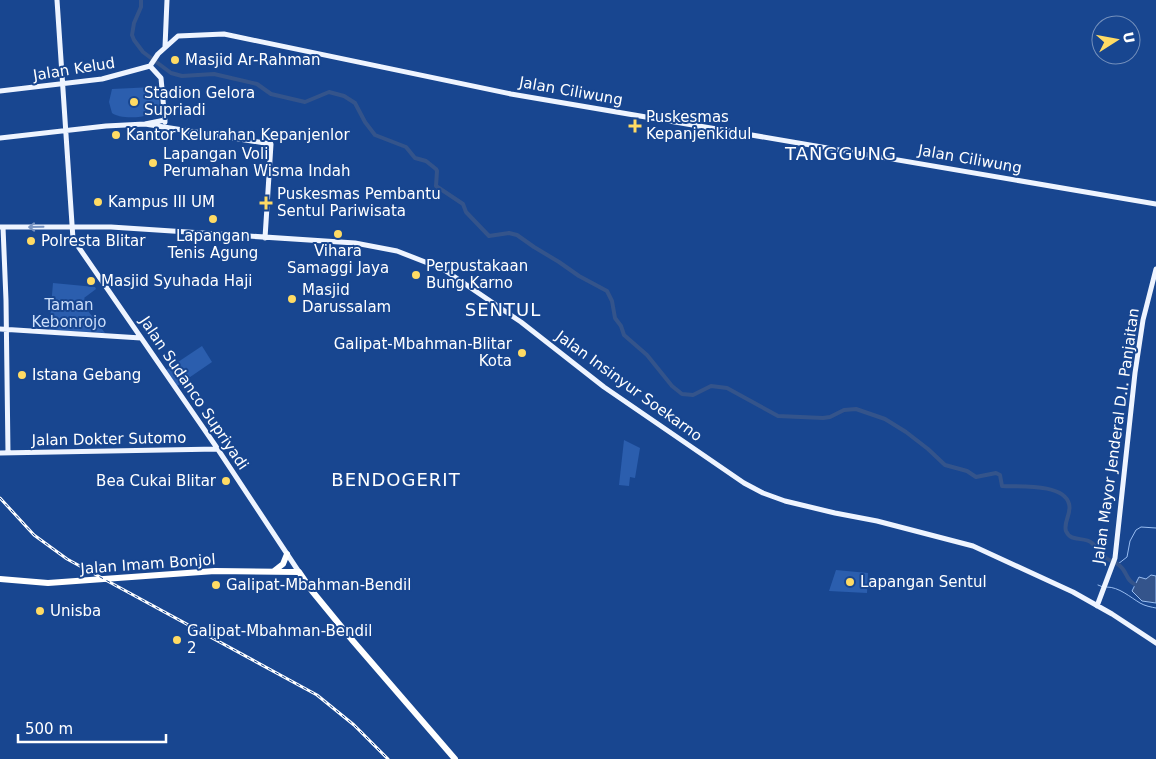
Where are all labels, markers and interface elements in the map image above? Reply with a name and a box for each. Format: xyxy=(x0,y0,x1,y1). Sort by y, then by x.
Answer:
north arrow xyxy=(1091,15,1141,65)
text: U xyxy=(1120,30,1138,45)
place label: Masjid Ar-Rahman xyxy=(185,51,321,69)
street label: Jalan Kelud xyxy=(31,54,116,85)
marker: Masjid Ar-Rahman xyxy=(169,54,181,66)
street label: Jalan Ciliwung xyxy=(517,73,624,109)
place label: Stadion Gelora Supriadi xyxy=(144,84,255,119)
marker: Stadion Gelora Supriadi xyxy=(128,96,140,108)
place label: Puskesmas Kepanjenkidul xyxy=(646,108,752,143)
marker: Puskesmas Kepanjenkidul xyxy=(628,119,642,133)
place label: Kantor Kelurahan Kepanjenlor xyxy=(126,126,350,144)
marker: Kantor Kelurahan Kepanjenlor xyxy=(110,129,122,141)
street label: Jalan Ciliwung xyxy=(916,141,1023,177)
district label: TANGGUNG xyxy=(784,143,897,164)
place label: Lapangan Voli Perumahan Wisma Indah xyxy=(163,145,350,180)
marker: Lapangan Voli Perumahan Wisma Indah xyxy=(147,157,159,169)
place label: Puskesmas Pembantu Sentul Pariwisata xyxy=(277,185,441,220)
place label: Kampus III UM xyxy=(108,193,215,211)
marker: Kampus III UM xyxy=(92,196,104,208)
marker: Puskesmas Pembantu Sentul Pariwisata xyxy=(259,196,273,210)
marker: Lapangan Tenis Agung xyxy=(207,213,219,225)
one-way arrow xyxy=(28,222,44,231)
place label: Lapangan Tenis Agung xyxy=(167,227,258,262)
marker: Vihara Samaggi Jaya xyxy=(332,228,344,240)
place label: Polresta Blitar xyxy=(41,232,146,250)
marker: Polresta Blitar xyxy=(25,235,37,247)
place label: Vihara Samaggi Jaya xyxy=(287,242,389,277)
place label: Perpustakaan Bung Karno xyxy=(426,257,528,292)
marker: Perpustakaan Bung Karno xyxy=(410,269,422,281)
place label: Masjid Syuhada Haji xyxy=(101,272,252,290)
marker: Masjid Syuhada Haji xyxy=(85,275,97,287)
place label: Masjid Darussalam xyxy=(302,281,391,316)
marker: Masjid Darussalam xyxy=(286,293,298,305)
park label: Taman Kebonrojo xyxy=(32,296,106,331)
district label: SENTUL xyxy=(465,299,541,320)
street label: Jalan Mayor Jenderal D.I. Panjaitan xyxy=(1089,307,1143,566)
street label: Jalan Sudanco Supriyadi xyxy=(135,312,252,473)
street label: Jalan Insinyur Soekarno xyxy=(552,326,706,445)
place label: Galipat-Mbahman-Blitar Kota xyxy=(334,335,513,370)
marker: Galipat-Mbahman-Blitar Kota xyxy=(516,347,528,359)
place label: Istana Gebang xyxy=(32,366,141,384)
marker: Istana Gebang xyxy=(16,369,28,381)
street label: Jalan Dokter Sutomo xyxy=(31,429,186,449)
district label: BENDOGERIT xyxy=(331,469,461,490)
place label: Bea Cukai Blitar xyxy=(96,472,217,490)
marker: Bea Cukai Blitar xyxy=(220,475,232,487)
street label: Jalan Imam Bonjol xyxy=(79,550,216,578)
place label: Lapangan Sentul xyxy=(860,573,987,591)
place label: Galipat-Mbahman-Bendil xyxy=(226,576,411,594)
marker: Lapangan Sentul xyxy=(844,576,856,588)
marker: Galipat-Mbahman-Bendil xyxy=(210,579,222,591)
place label: Unisba xyxy=(50,602,101,620)
marker: Unisba xyxy=(34,605,46,617)
place label: Galipat-Mbahman-Bendil 2 xyxy=(187,622,372,657)
marker: Galipat-Mbahman-Bendil 2 xyxy=(171,634,183,646)
scale bar xyxy=(18,712,165,744)
text: 500 m xyxy=(25,720,73,738)

